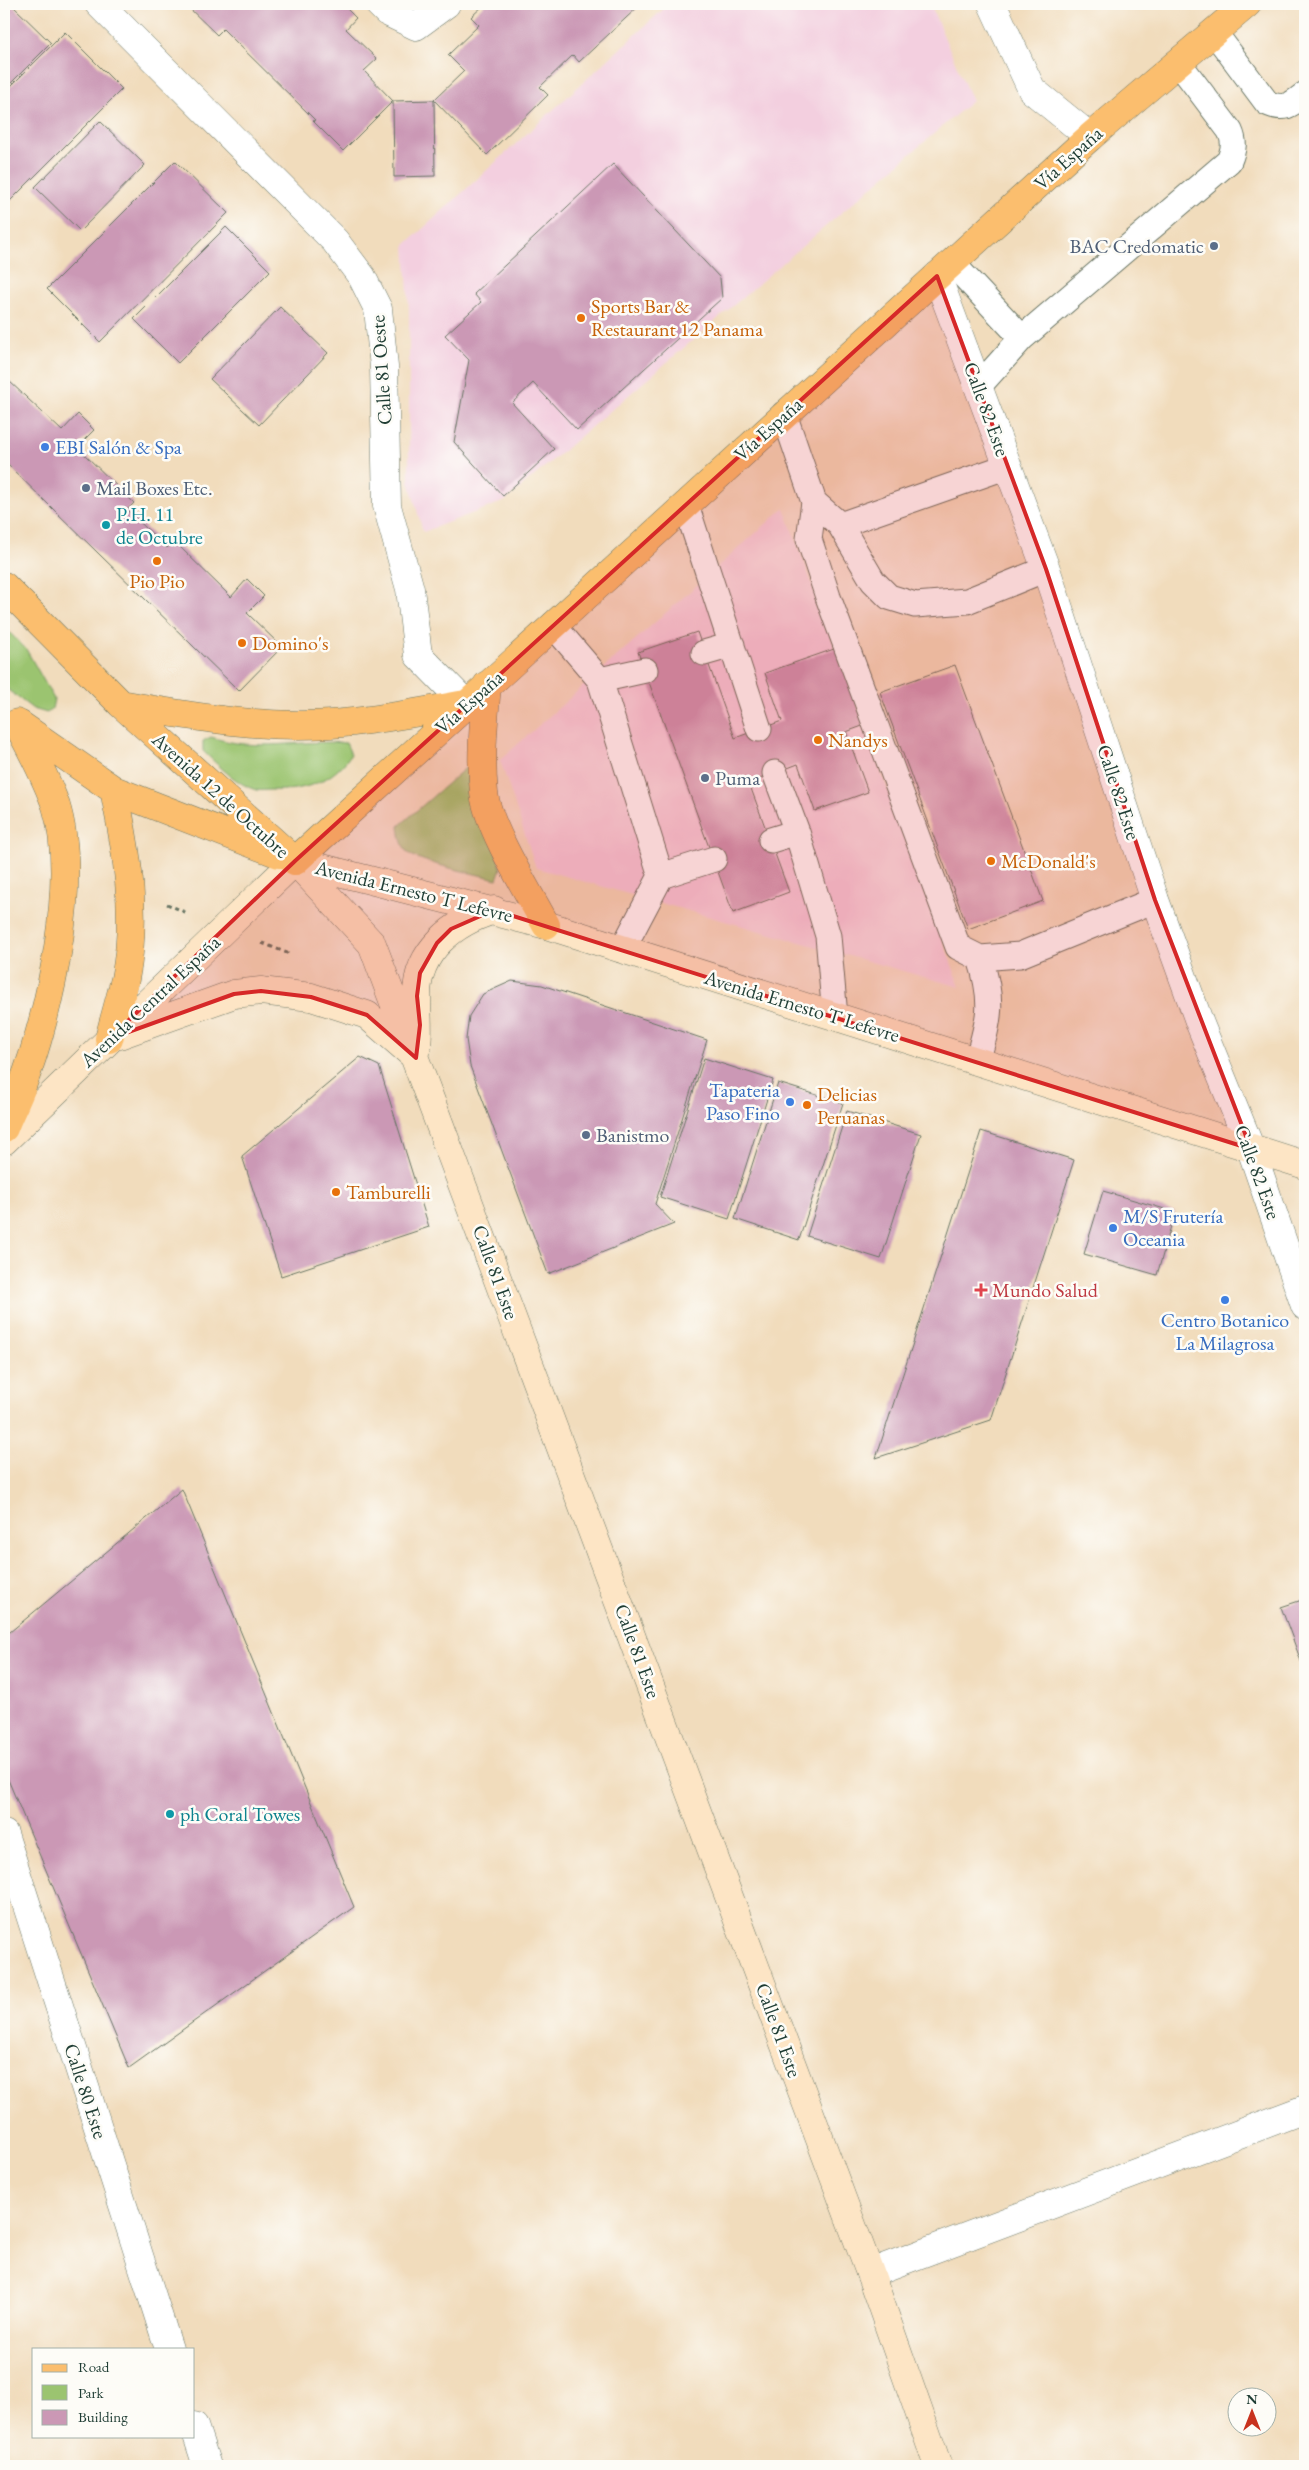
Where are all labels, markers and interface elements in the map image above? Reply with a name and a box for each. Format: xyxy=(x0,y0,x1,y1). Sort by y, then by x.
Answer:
street label: Vía España xyxy=(1028,120,1108,196)
place label: BAC Credomatic xyxy=(1069,233,1204,259)
marker: BAC Credomatic xyxy=(1208,240,1220,252)
place label: Sports Bar & Restaurant 12 Panama xyxy=(591,293,763,342)
marker: Sports Bar & Restaurant 12 Panama xyxy=(575,312,587,324)
street label: Calle 81 Oeste xyxy=(364,314,398,426)
street label: Calle 82 Este xyxy=(958,358,1016,460)
street label: Vía España xyxy=(728,391,808,467)
place label: EBI Salón & Spa xyxy=(55,434,182,460)
marker: EBI Salón & Spa xyxy=(39,441,51,453)
place label: Mail Boxes Etc. xyxy=(96,475,213,501)
marker: Mail Boxes Etc. xyxy=(80,482,92,494)
place label: P.H. 11 de Octubre xyxy=(116,501,203,550)
marker: P.H. 11 de Octubre xyxy=(100,519,112,531)
marker: Pio Pio xyxy=(151,555,163,567)
place label: Pio Pio xyxy=(129,568,185,594)
place label: Domino's xyxy=(252,630,328,656)
marker: Domino's xyxy=(236,637,248,649)
street label: Vía España xyxy=(429,664,509,740)
street label: Avenida 12 de Octubre xyxy=(146,726,295,864)
place label: Nandys xyxy=(828,727,888,753)
marker: Nandys xyxy=(812,734,824,746)
street label: Calle 82 Este xyxy=(1091,741,1147,843)
place label: Puma xyxy=(715,765,760,791)
marker: Puma xyxy=(699,772,711,784)
place label: McDonald's xyxy=(1001,848,1096,874)
street label: Avenida Ernesto T Lefevre xyxy=(311,854,516,928)
marker: McDonald's xyxy=(985,855,997,867)
street label: Avenida Central España xyxy=(74,929,226,1073)
street label: Avenida Ernesto T Lefevre xyxy=(700,964,903,1048)
place label: Tapateria Paso Fino xyxy=(706,1077,780,1126)
place label: Delicias Peruanas xyxy=(817,1081,885,1130)
marker: Tapateria Paso Fino xyxy=(784,1096,796,1108)
marker: Delicias Peruanas xyxy=(801,1099,813,1111)
street label: Calle 82 Este xyxy=(1229,1121,1287,1223)
place label: Banistmo xyxy=(596,1122,669,1148)
marker: Banistmo xyxy=(580,1129,592,1141)
place label: Tamburelli xyxy=(346,1179,431,1205)
marker: Tamburelli xyxy=(330,1186,342,1198)
place label: M/S Frutería Oceania xyxy=(1123,1203,1223,1252)
street label: Calle 81 Este xyxy=(467,1221,525,1323)
marker: M/S Frutería Oceania xyxy=(1107,1222,1119,1234)
place label: Mundo Salud xyxy=(992,1277,1099,1303)
marker: Mundo Salud xyxy=(974,1283,988,1297)
marker: Centro Botanico La Milagrosa xyxy=(1219,1294,1231,1306)
place label: Centro Botanico La Milagrosa xyxy=(1161,1307,1289,1356)
street label: Calle 81 Este xyxy=(609,1600,667,1702)
place label: ph Coral Towes xyxy=(180,1801,300,1827)
marker: ph Coral Towes xyxy=(164,1808,176,1820)
street label: Calle 81 Este xyxy=(750,1979,808,2081)
street label: Calle 80 Este xyxy=(58,2040,114,2142)
legend xyxy=(32,2348,195,2438)
text: Road xyxy=(78,2357,110,2376)
text: Park xyxy=(78,2383,105,2402)
north arrow xyxy=(1226,2388,1276,2438)
text: N xyxy=(1246,2390,1258,2408)
text: Building xyxy=(78,2407,128,2426)

